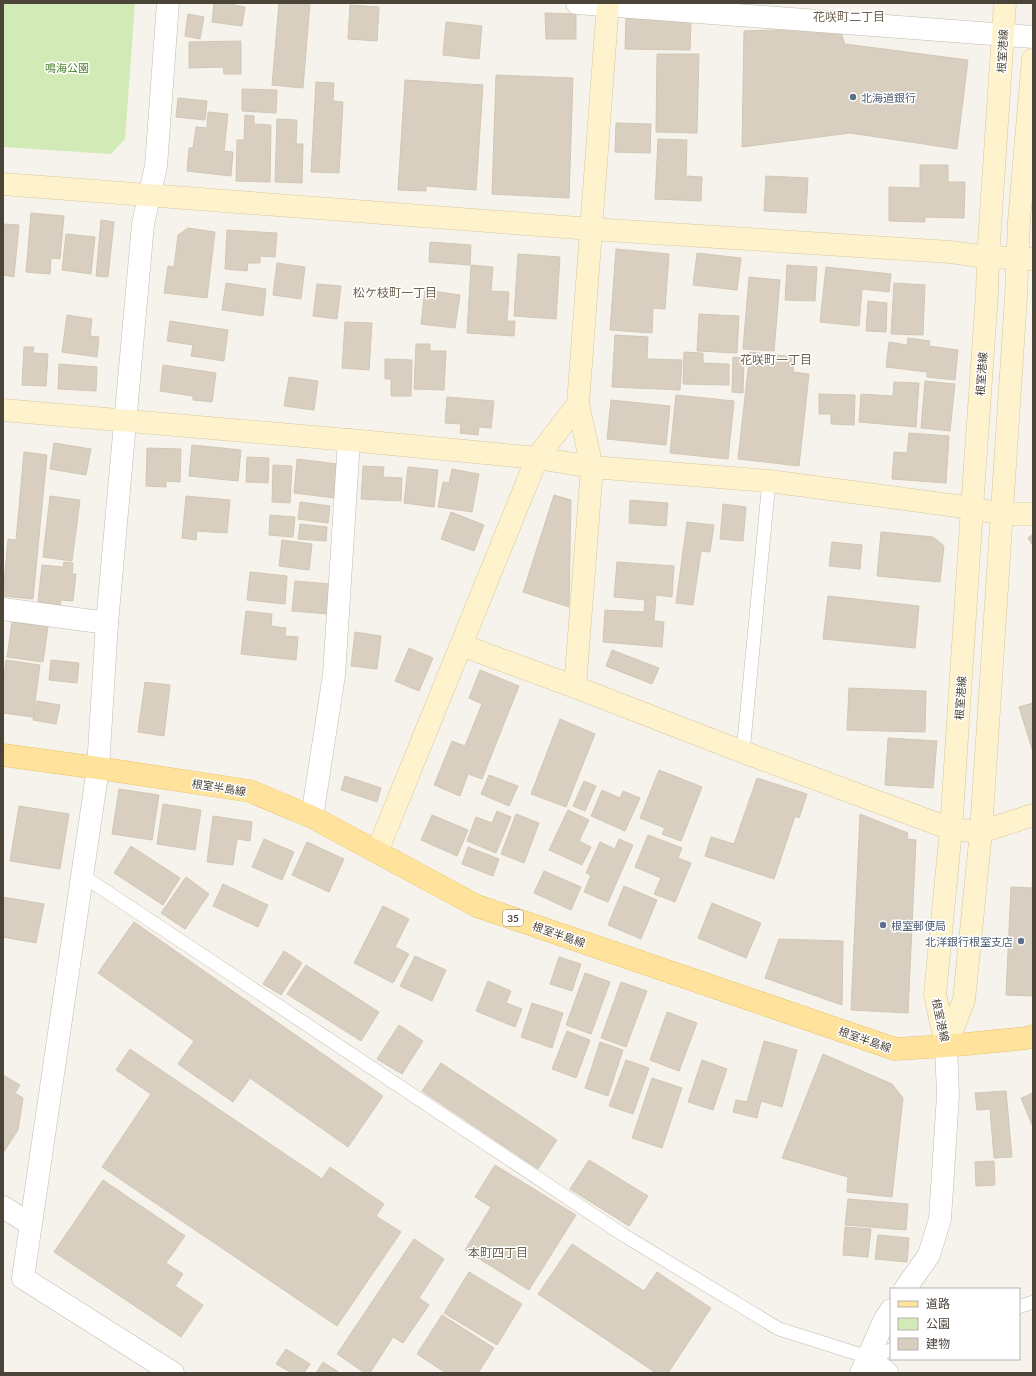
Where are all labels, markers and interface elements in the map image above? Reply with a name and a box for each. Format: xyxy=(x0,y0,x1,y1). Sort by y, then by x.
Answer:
district label: 花咲町二丁目 xyxy=(813,9,885,24)
street label: 根室港線 xyxy=(994,29,1010,73)
park label: 鳴海公園 xyxy=(45,61,89,74)
place label: 北海道銀行 xyxy=(861,91,916,104)
marker: 北海道銀行 xyxy=(848,92,858,102)
district label: 松ケ枝町一丁目 xyxy=(353,285,437,300)
district label: 花咲町一丁目 xyxy=(740,352,812,367)
street label: 根室港線 xyxy=(973,352,989,396)
street label: 根室港線 xyxy=(952,676,968,720)
street label: 根室半島線 xyxy=(191,776,247,798)
road number: 35 xyxy=(503,910,523,926)
street label: 根室半島線 xyxy=(531,919,587,949)
place label: 根室郵便局 xyxy=(891,919,946,932)
marker: 根室郵便局 xyxy=(878,920,888,930)
place label: 北洋銀行根室支店 xyxy=(925,935,1013,948)
marker: 北洋銀行根室支店 xyxy=(1016,936,1026,946)
street label: 根室港線 xyxy=(930,997,952,1043)
street label: 根室半島線 xyxy=(837,1024,893,1054)
district label: 本町四丁目 xyxy=(468,1245,528,1260)
legend xyxy=(890,1288,1020,1360)
text: 道路 xyxy=(926,1296,950,1311)
text: 公園 xyxy=(926,1316,950,1331)
text: 建物 xyxy=(926,1336,950,1351)

